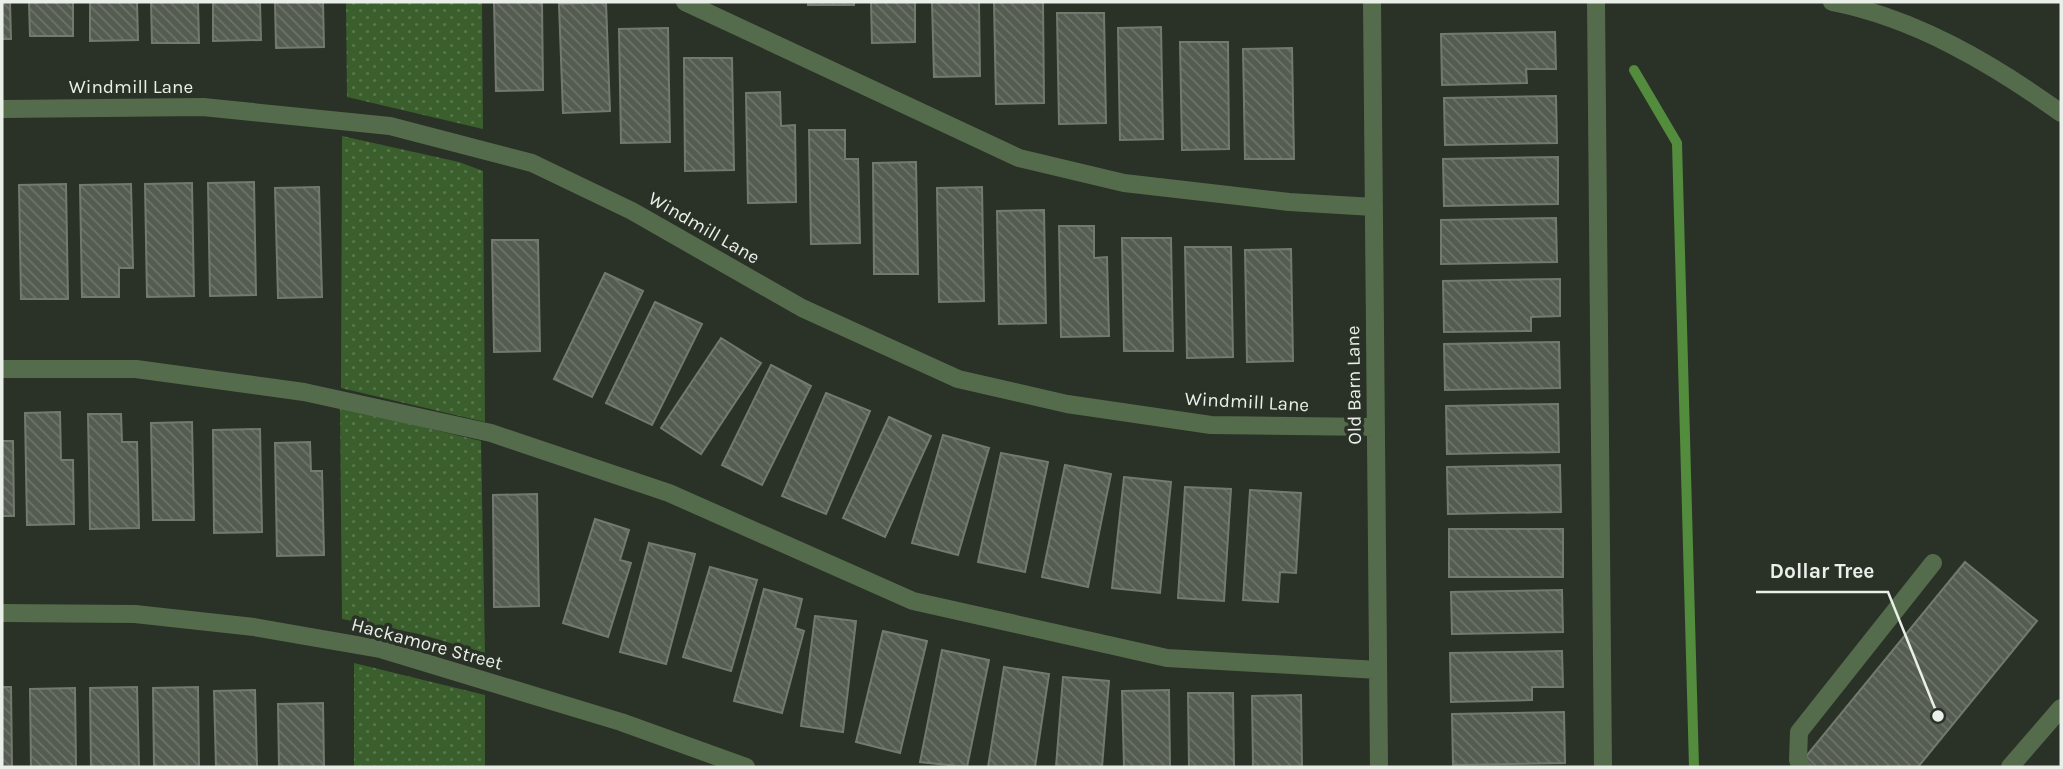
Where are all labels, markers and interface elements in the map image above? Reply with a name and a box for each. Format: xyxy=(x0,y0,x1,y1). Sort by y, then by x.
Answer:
street label: Windmill Lane xyxy=(69,76,193,98)
street label: Windmill Lane xyxy=(645,187,763,269)
street label: Old Barn Lane xyxy=(1342,325,1366,445)
street label: Windmill Lane xyxy=(1184,388,1310,416)
callout: Dollar Tree xyxy=(1756,550,1888,592)
text: Dollar Tree xyxy=(1770,559,1874,583)
street label: Hackamore Street xyxy=(349,613,505,675)

